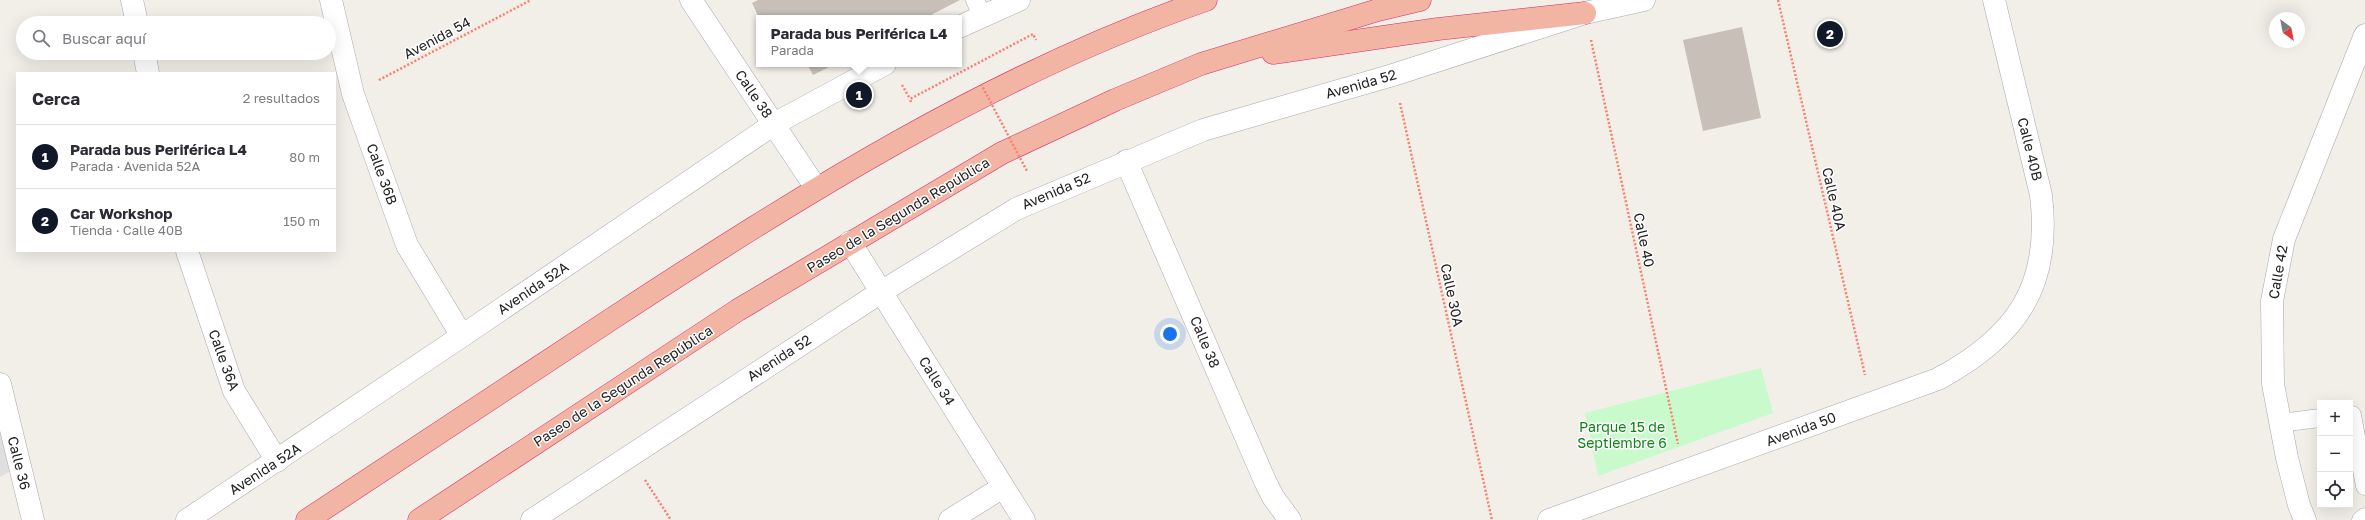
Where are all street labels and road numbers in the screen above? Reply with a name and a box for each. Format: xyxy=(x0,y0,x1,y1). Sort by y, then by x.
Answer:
street label: Avenida 54 xyxy=(400,13,473,62)
street label: Avenida 52 xyxy=(1324,65,1398,102)
street label: Calle 38 xyxy=(732,66,777,121)
street label: Calle 40B xyxy=(2014,116,2047,182)
street label: Calle 36B xyxy=(364,141,401,207)
street label: Paseo de la Segunda República xyxy=(803,153,992,276)
street label: Calle 40A xyxy=(1819,166,1850,233)
street label: Avenida 52 xyxy=(1019,168,1093,213)
street label: Calle 40 xyxy=(1630,211,1659,269)
street label: Calle 42 xyxy=(2264,244,2291,300)
street label: Avenida 52A xyxy=(494,257,572,318)
street label: Calle 30A xyxy=(1438,262,1468,329)
street label: Calle 38 xyxy=(1187,313,1224,370)
street label: Paseo de la Segunda República xyxy=(530,321,716,450)
street label: Calle 36A xyxy=(206,327,244,393)
street label: Avenida 52 xyxy=(744,331,814,385)
street label: Calle 34 xyxy=(916,353,959,408)
street label: Avenida 50 xyxy=(1763,408,1838,449)
street label: Calle 36 xyxy=(5,434,34,491)
street label: Avenida 52A xyxy=(226,439,304,498)

